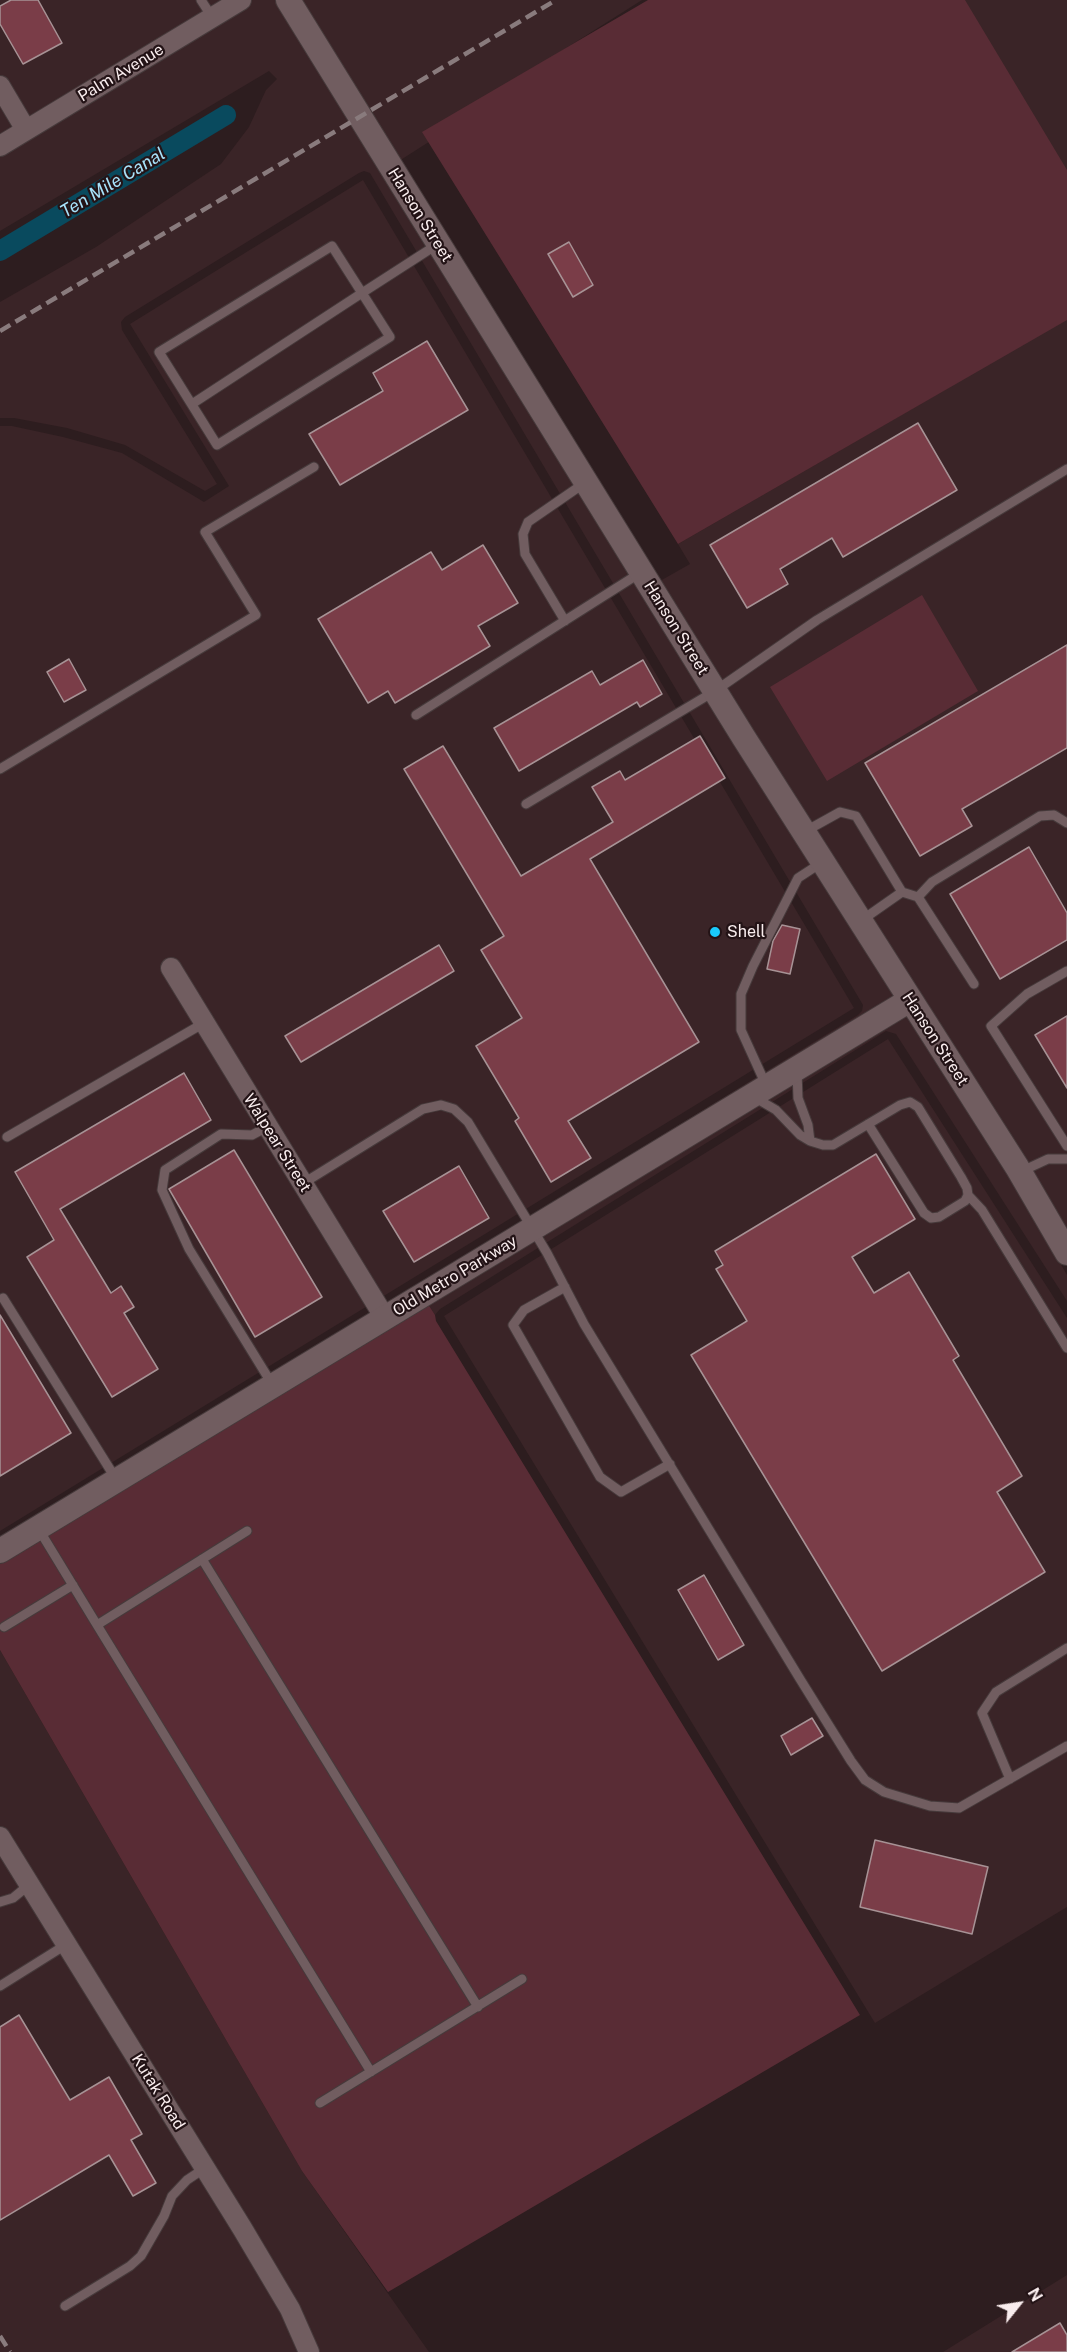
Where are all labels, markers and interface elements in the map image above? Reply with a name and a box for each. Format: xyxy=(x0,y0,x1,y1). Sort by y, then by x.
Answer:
street label: Palm Avenue xyxy=(75,40,167,106)
water label: Ten Mile Canal xyxy=(57,143,169,223)
street label: Hanson Street xyxy=(383,164,457,266)
street label: Hanson Street xyxy=(639,577,713,679)
place label: Shell xyxy=(727,922,765,942)
marker: Shell xyxy=(708,925,722,939)
street label: Hanson Street xyxy=(898,989,972,1089)
street label: Walpear Street xyxy=(239,1090,315,1196)
street label: Old Metro Parkway xyxy=(389,1231,521,1321)
street label: Kutak Road xyxy=(127,2051,189,2133)
north arrow xyxy=(989,2274,1049,2334)
text: N xyxy=(1024,2285,1046,2305)

